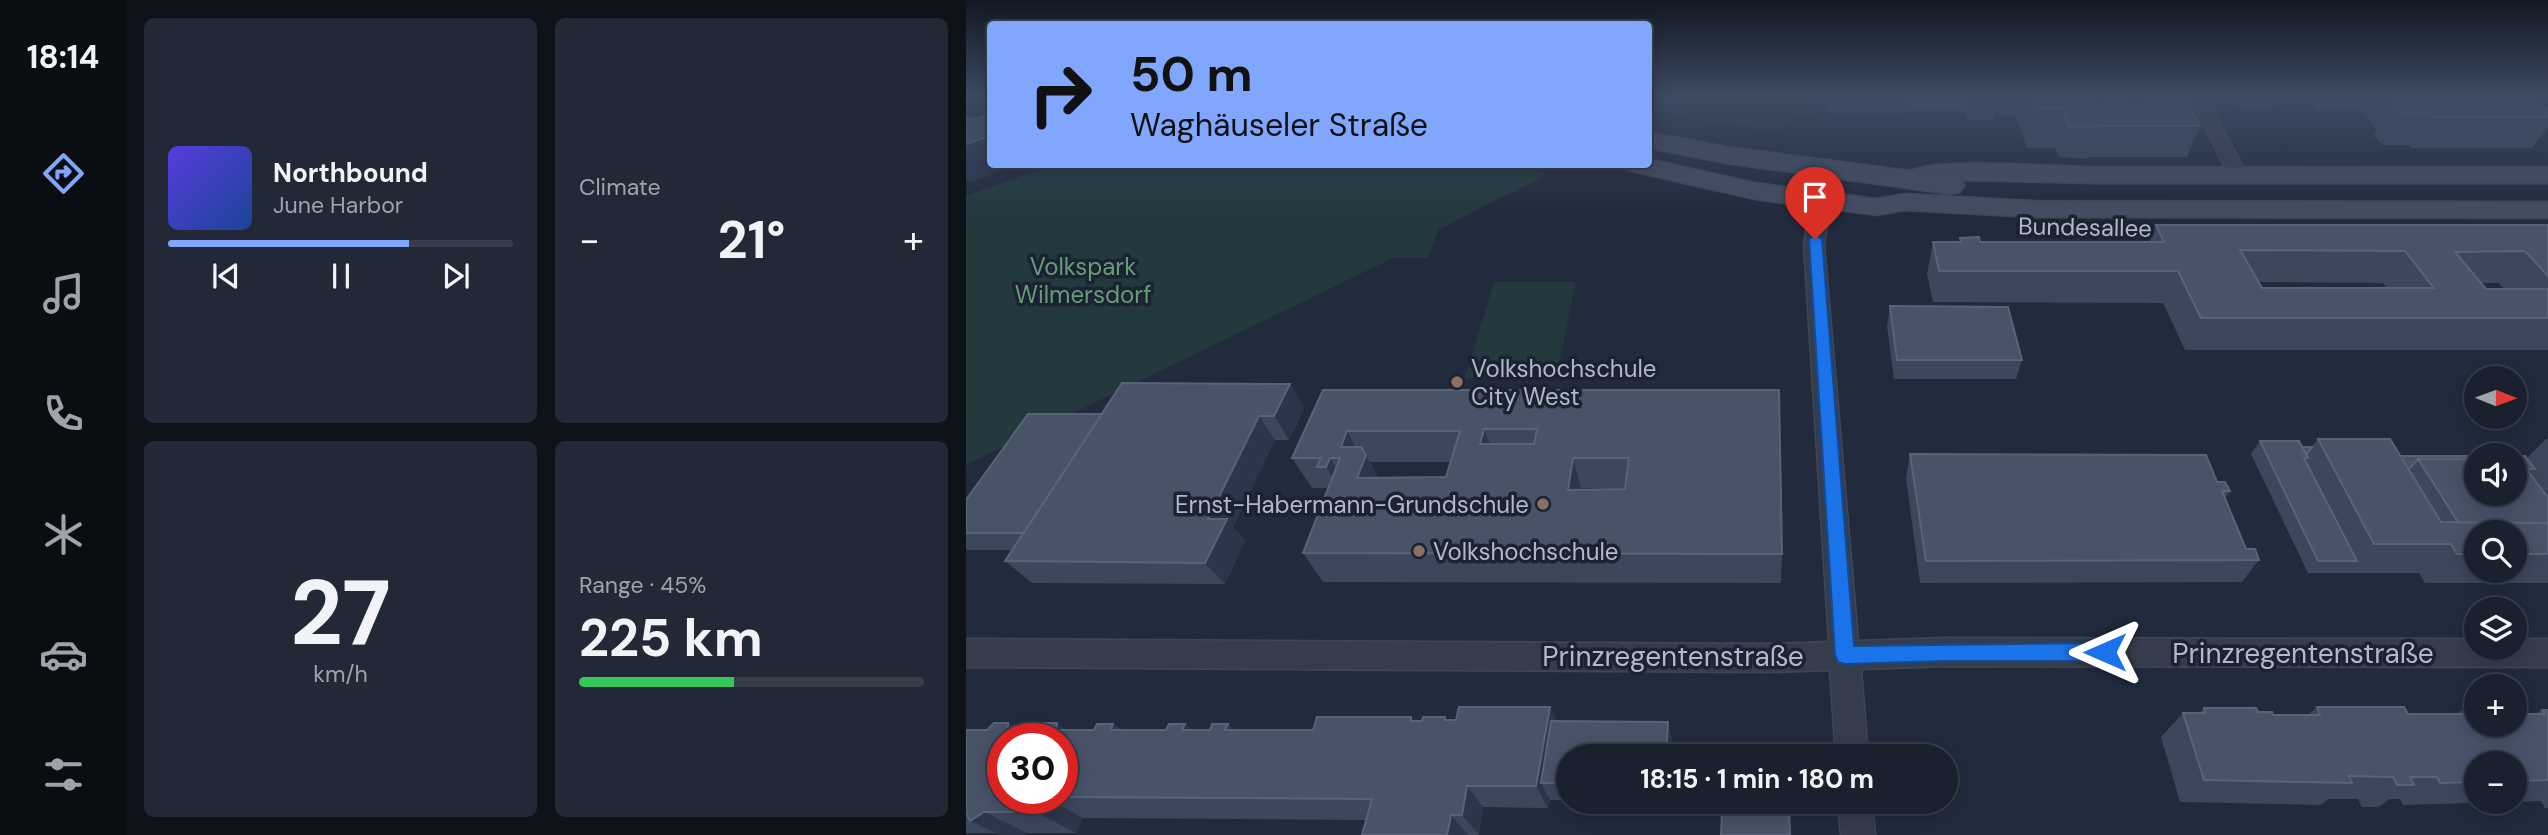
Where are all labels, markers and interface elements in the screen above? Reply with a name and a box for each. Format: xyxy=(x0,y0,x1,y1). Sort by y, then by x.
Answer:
text: 18:14 xyxy=(27,36,99,78)
text: 50 m xyxy=(1130,42,1253,106)
icon: right xyxy=(1015,49,1106,140)
text: Waghäuseler Straße xyxy=(1130,104,1428,146)
icon: directions xyxy=(39,149,88,198)
text: Northbound xyxy=(273,156,428,190)
pin xyxy=(1785,167,1845,239)
text: Climate xyxy=(579,172,661,202)
icon: arrive xyxy=(1796,178,1834,216)
text: June Harbor xyxy=(273,190,403,220)
text: 21° xyxy=(718,206,785,274)
street label: Bundesallee xyxy=(2018,210,2152,244)
text: − xyxy=(579,215,600,265)
text: + xyxy=(903,215,924,265)
park label: Volkspark Wilmersdorf xyxy=(1015,251,1151,310)
icon: previous xyxy=(207,257,245,295)
icon: pause xyxy=(322,257,360,295)
icon: next xyxy=(437,257,475,295)
icon: music xyxy=(39,269,88,318)
place label: Volkshochschule City West xyxy=(1471,353,1656,412)
north arrow xyxy=(2464,366,2527,429)
map controls xyxy=(2464,366,2527,814)
marker: Volkshochschule City West xyxy=(1449,374,1465,390)
icon: phone xyxy=(39,389,88,438)
button: sound xyxy=(2464,443,2527,506)
place label: Ernst-Habermann-Grundschule xyxy=(1175,489,1529,520)
marker: Ernst-Habermann-Grundschule xyxy=(1535,496,1551,512)
icon: climate xyxy=(39,510,88,559)
button: search xyxy=(2464,520,2527,583)
place label: Volkshochschule xyxy=(1433,536,1618,567)
marker: Volkshochschule xyxy=(1411,543,1427,559)
text: 27 xyxy=(290,554,391,672)
text: Range · 45% xyxy=(579,570,706,600)
button: layers xyxy=(2464,597,2527,660)
text: 225 km xyxy=(579,604,763,672)
position arrow xyxy=(2068,615,2142,689)
icon: car xyxy=(39,630,88,679)
street label: Prinzregentenstraße xyxy=(2172,635,2434,672)
street label: Prinzregentenstraße xyxy=(1542,638,1804,675)
text: km/h xyxy=(313,659,368,689)
button: + xyxy=(2464,674,2527,737)
speed limit sign: 30 xyxy=(987,723,1078,814)
icon: filters xyxy=(39,750,88,799)
button: − xyxy=(2464,751,2527,814)
text: 18:15 · 1 min · 180 m xyxy=(1640,762,1874,796)

